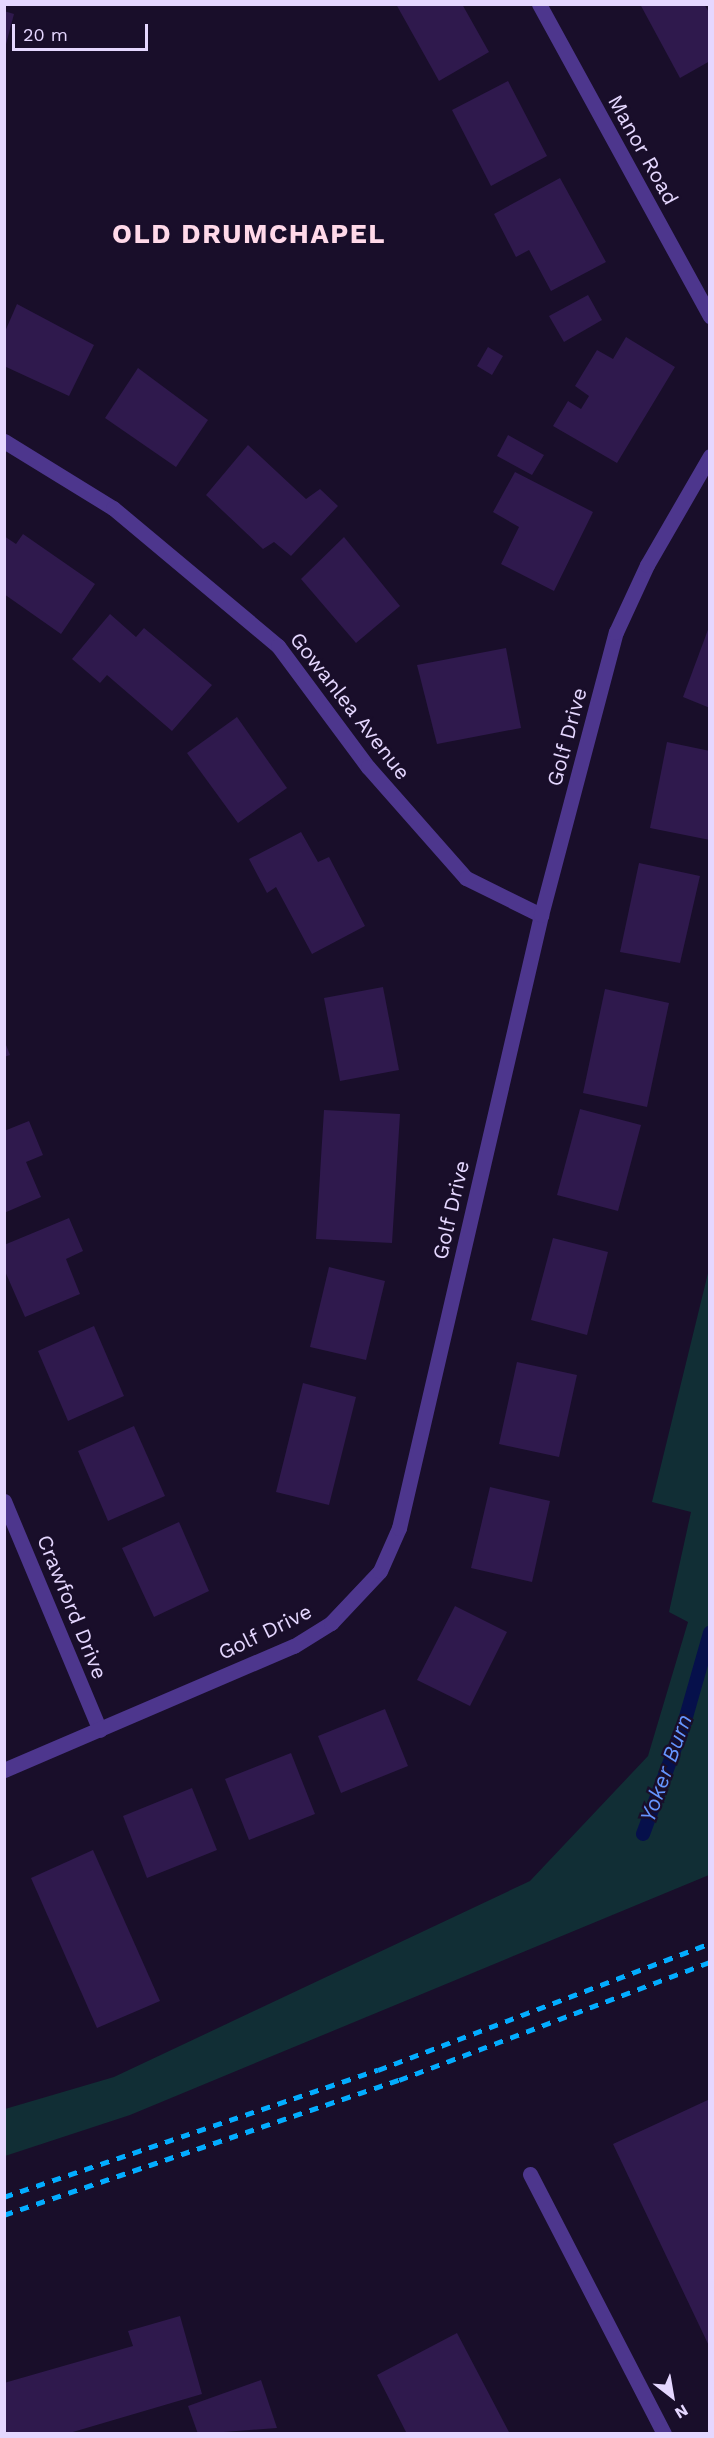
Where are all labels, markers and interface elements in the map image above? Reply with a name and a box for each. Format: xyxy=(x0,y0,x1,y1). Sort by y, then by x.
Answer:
scale bar xyxy=(15,12,152,50)
text: 20 m xyxy=(23,24,68,45)
street label: Manor Road xyxy=(602,90,684,210)
district label: OLD DRUMCHAPEL xyxy=(112,219,386,251)
street label: Gowanlea Avenue xyxy=(284,627,416,785)
street label: Golf Drive xyxy=(542,685,592,789)
street label: Golf Drive xyxy=(427,1158,475,1262)
street label: Crawford Drive xyxy=(32,1531,112,1683)
street label: Golf Drive xyxy=(214,1598,316,1666)
water label: Yoker Burn xyxy=(634,1710,698,1826)
north arrow xyxy=(642,2366,702,2426)
text: N xyxy=(672,2401,692,2423)

